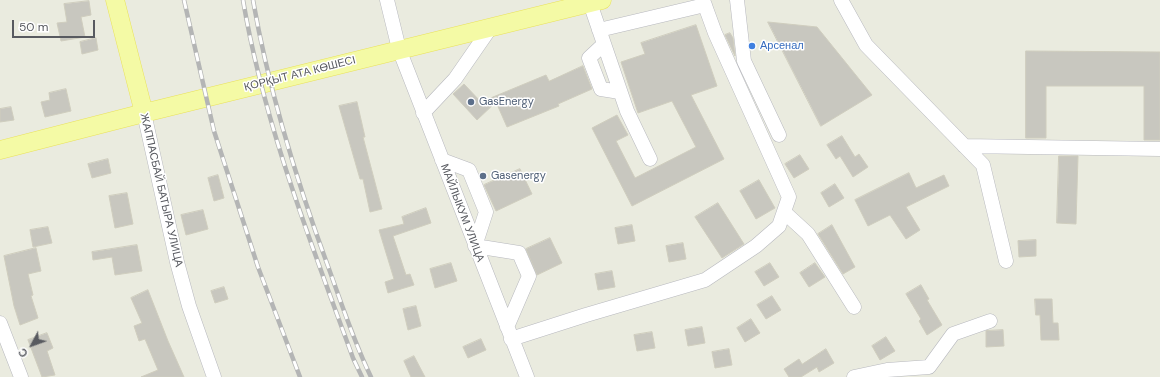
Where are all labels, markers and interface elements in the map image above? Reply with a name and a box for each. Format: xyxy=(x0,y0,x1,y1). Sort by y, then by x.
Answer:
scale bar xyxy=(14,12,97,38)
text: 50 m xyxy=(19,19,48,35)
place label: Арсенал xyxy=(760,39,804,53)
marker: Арсенал xyxy=(747,41,757,51)
street label: ҚОРҚЫТ АТА КӨШЕСІ xyxy=(243,54,357,94)
place label: GasEnergy xyxy=(479,95,534,109)
marker: GasEnergy xyxy=(466,97,476,107)
street label: ЖАППАСБАЙ БАТЫРА УЛИЦА xyxy=(137,112,185,268)
street label: МАЙЛЫКУМ УЛИЦА xyxy=(437,162,487,264)
place label: Gasenergy xyxy=(491,169,546,183)
marker: Gasenergy xyxy=(478,171,488,181)
north arrow xyxy=(12,325,52,365)
text: С xyxy=(15,345,31,360)

